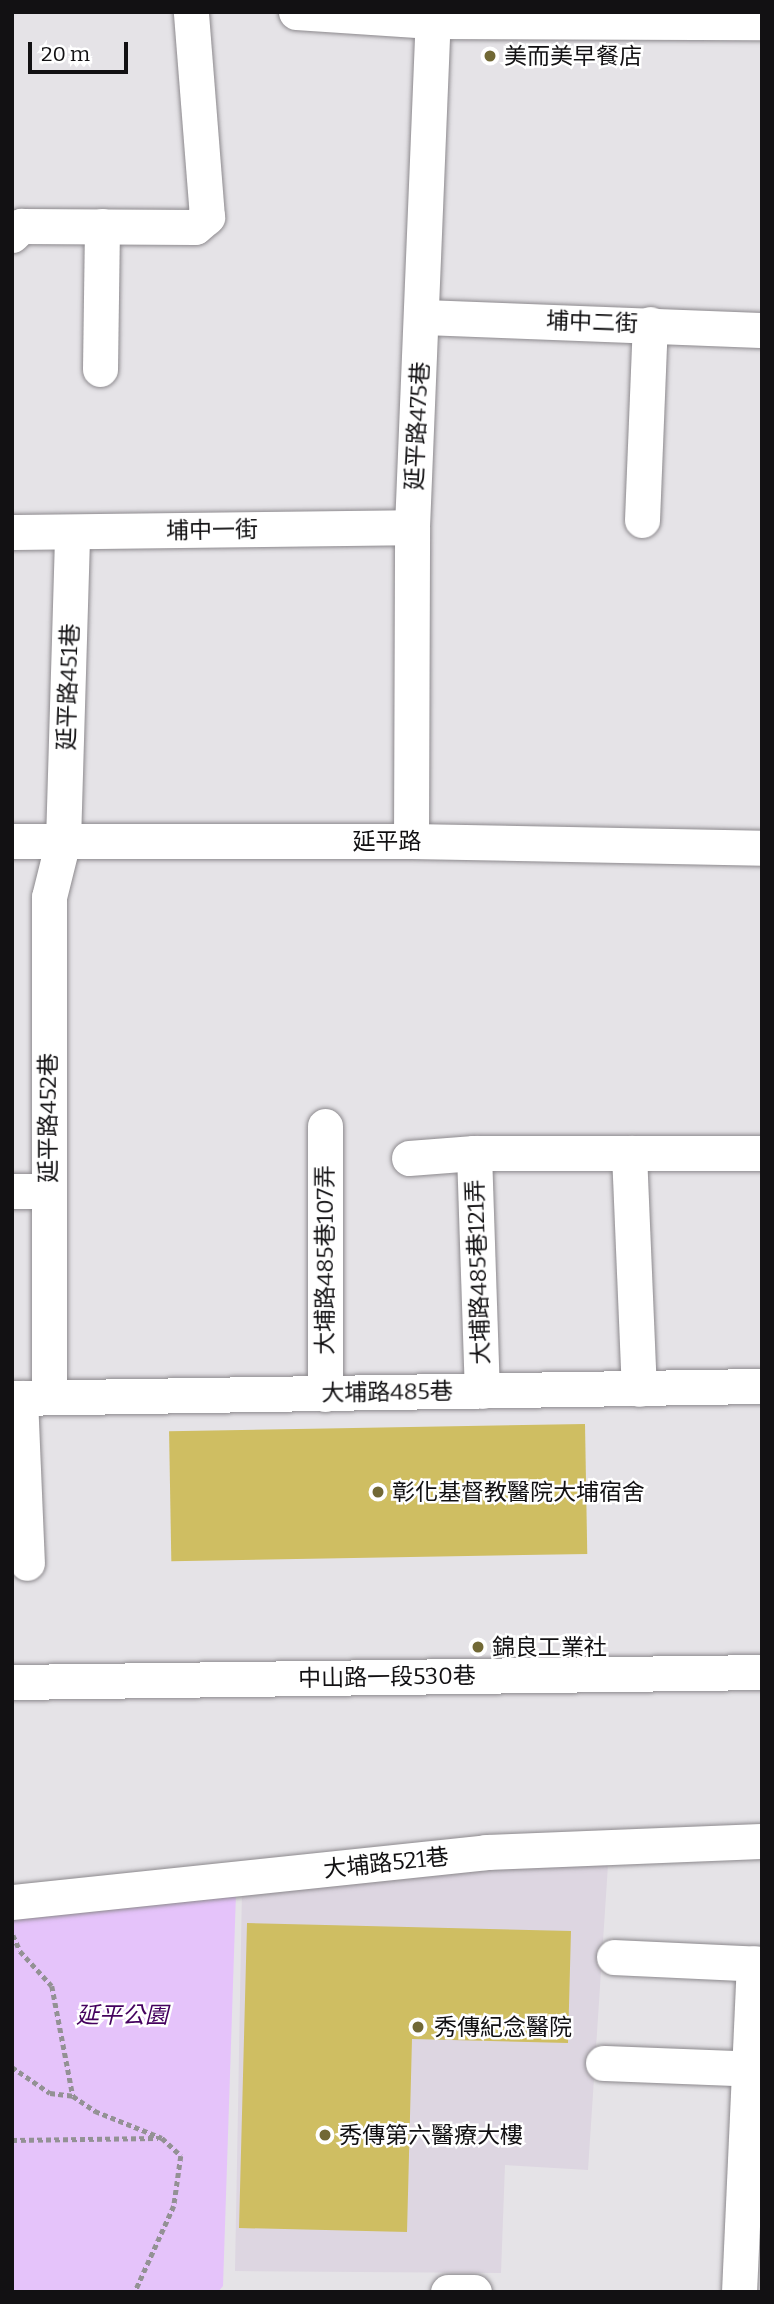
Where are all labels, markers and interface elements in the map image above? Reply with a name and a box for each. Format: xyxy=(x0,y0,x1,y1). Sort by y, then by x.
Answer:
scale bar xyxy=(32,28,131,72)
text: 20 m xyxy=(41,41,90,67)
place label: 美而美早餐店 xyxy=(504,42,642,70)
marker: 美而美早餐店 xyxy=(482,48,498,64)
street label: 埔中二街 xyxy=(546,307,638,337)
street label: 延平路475巷 xyxy=(400,361,434,491)
street label: 埔中一街 xyxy=(166,515,258,545)
street label: 延平路451巷 xyxy=(52,623,84,751)
street label: 延平路 xyxy=(353,827,421,855)
street label: 延平路452巷 xyxy=(34,1053,62,1183)
street label: 大埔路485巷107弄 xyxy=(311,1165,339,1355)
street label: 大埔路485巷121弄 xyxy=(461,1179,495,1365)
street label: 大埔路485巷 xyxy=(321,1377,453,1407)
place label: 彰化基督教醫院大埔宿舍 xyxy=(392,1478,645,1506)
marker: 彰化基督教醫院大埔宿舍 xyxy=(370,1484,386,1500)
place label: 錦良工業社 xyxy=(492,1633,607,1661)
marker: 錦良工業社 xyxy=(470,1639,486,1655)
street label: 中山路一段530巷 xyxy=(298,1662,476,1692)
street label: 大埔路521巷 xyxy=(322,1843,450,1883)
park label: 延平公園 xyxy=(76,2001,168,2029)
place label: 秀傳紀念醫院 xyxy=(434,2013,572,2041)
marker: 秀傳紀念醫院 xyxy=(408,2017,428,2037)
place label: 秀傳第六醫療大樓 xyxy=(339,2121,523,2149)
marker: 秀傳第六醫療大樓 xyxy=(317,2127,333,2143)

